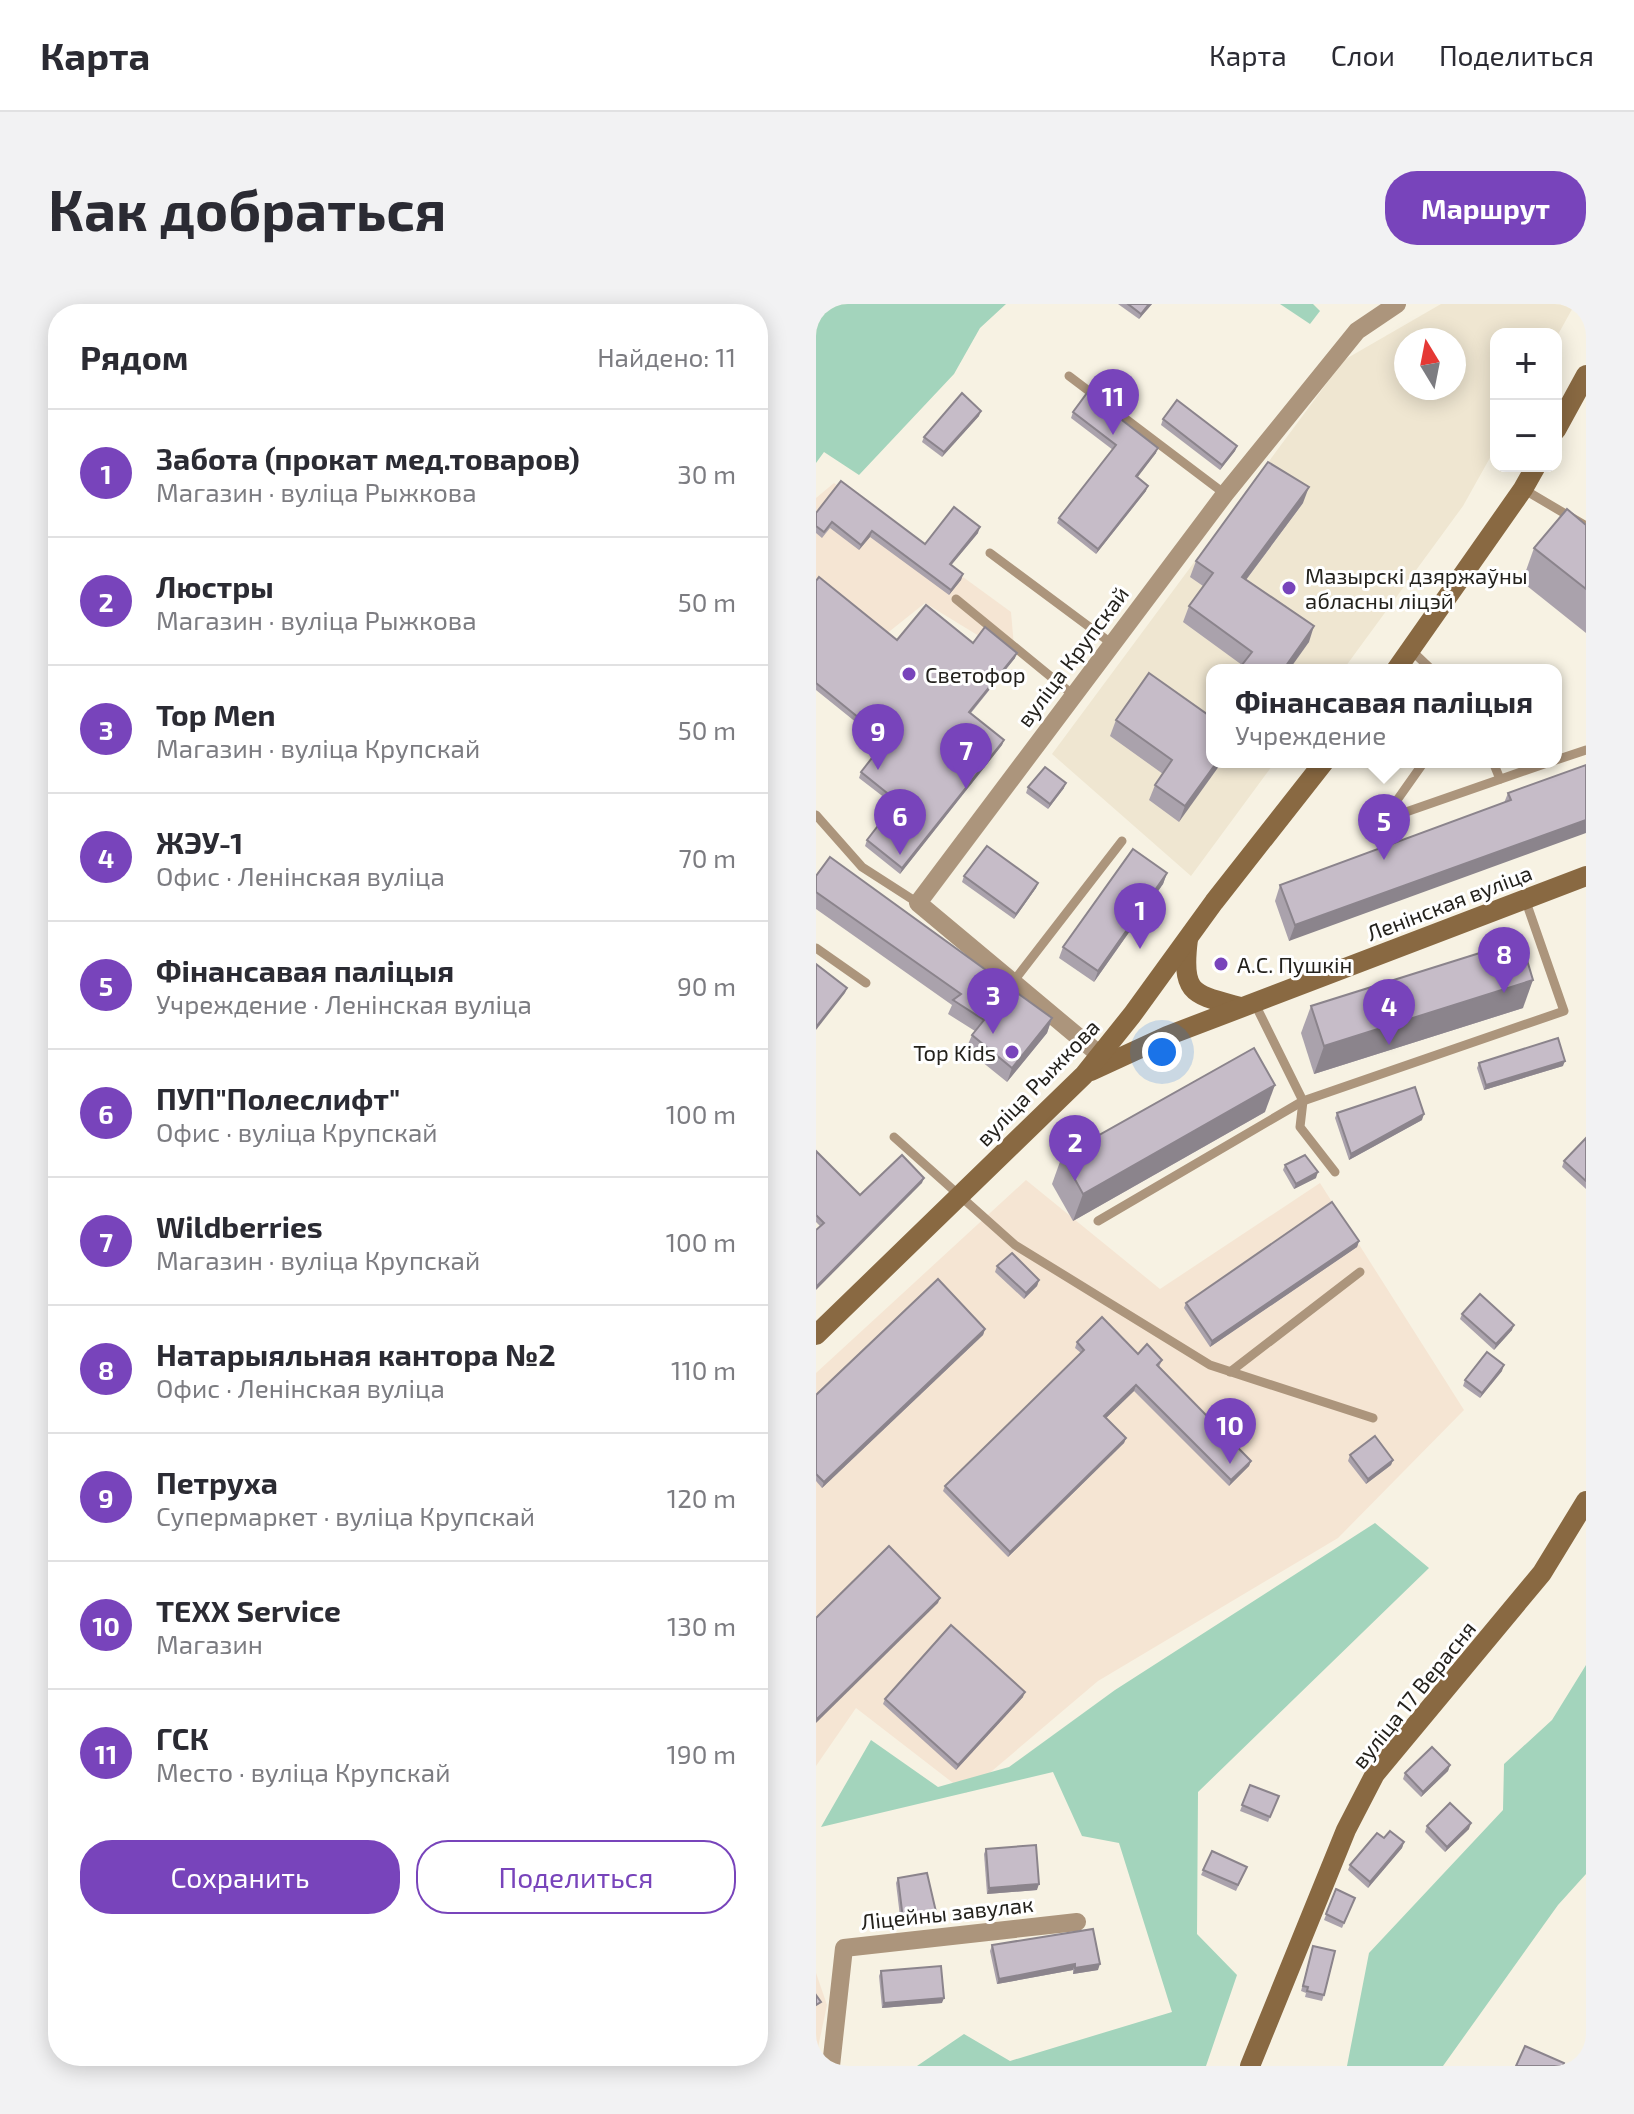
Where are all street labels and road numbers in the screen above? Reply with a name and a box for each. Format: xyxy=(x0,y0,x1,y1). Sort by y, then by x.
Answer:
street label: вуліца Крупскай xyxy=(1011,581,1134,732)
street label: Ленінская вуліца xyxy=(1363,858,1536,946)
street label: вуліца Рыжкова xyxy=(970,1013,1105,1151)
street label: вуліца 17 Верасня xyxy=(1346,1615,1481,1774)
street label: Ліцейны завулак xyxy=(859,1890,1035,1935)

